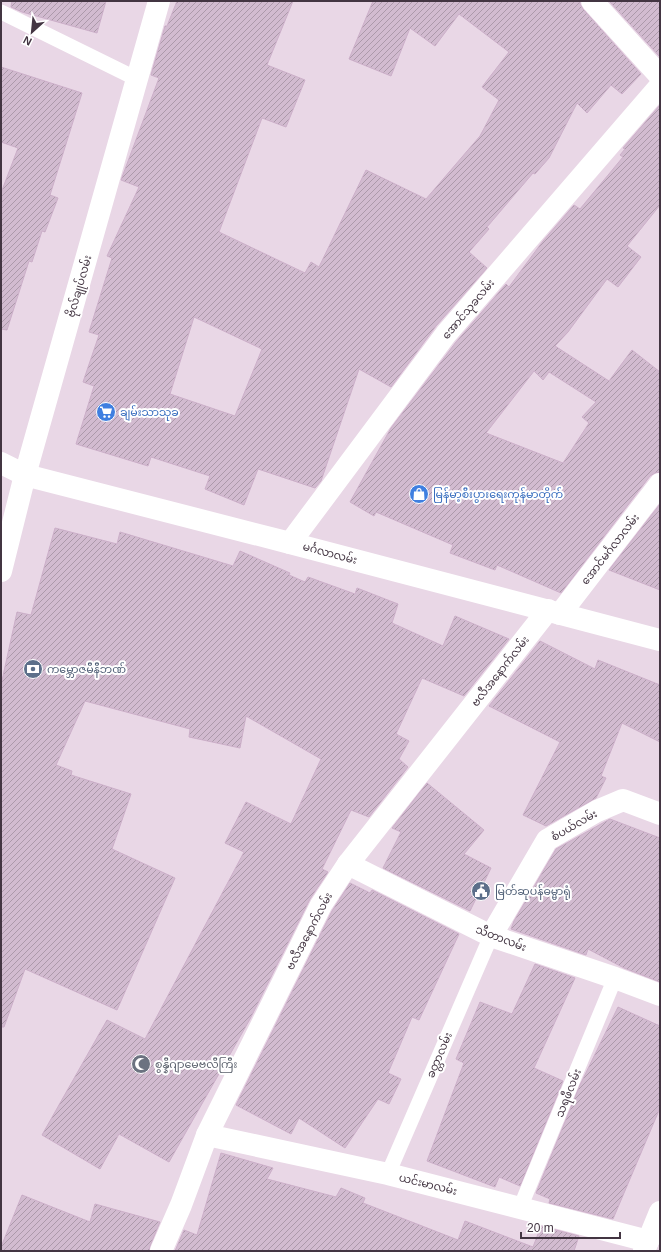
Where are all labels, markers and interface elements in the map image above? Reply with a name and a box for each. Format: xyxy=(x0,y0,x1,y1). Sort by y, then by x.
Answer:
north arrow xyxy=(12,12,52,52)
text: N xyxy=(21,34,34,48)
street label: ဗိုလ်ချုပ်လမ်း xyxy=(63,253,97,319)
street label: အောင်သုခလမ်း xyxy=(439,276,499,343)
supermarket icon: ချမ်းသာသုခ xyxy=(95,401,117,423)
place label: ချမ်းသာသုခ xyxy=(120,405,179,421)
shop icon: မြန်မာ့စီးပွားရေးကုန်မာတိုက် xyxy=(408,483,430,505)
place label: မြန်မာ့စီးပွားရေးကုန်မာတိုက် xyxy=(433,487,563,503)
street label: အောင်မင်္ဂလာလမ်း xyxy=(578,510,641,587)
street label: မင်္ဂလာလမ်း xyxy=(301,539,359,566)
street label: ဗလီအနောက်လမ်း xyxy=(468,633,534,710)
bank icon: ကမ္ဘောဇမီနီဘဏ် xyxy=(22,658,44,680)
place label: ကမ္ဘောဇမီနီဘဏ် xyxy=(47,662,126,678)
street label: စံပယ်လမ်း xyxy=(548,806,599,843)
public building icon: မြတ်ဆုပန်ဓမ္မာရုံ xyxy=(470,880,492,902)
place label: မြတ်ဆုပန်ဓမ္မာရုံ xyxy=(495,884,571,900)
street label: ဗလီအနောက်လမ်း xyxy=(283,890,337,973)
street label: သီတာလမ်း xyxy=(474,922,529,953)
street label: ခတ္တာလမ်း xyxy=(423,1030,457,1081)
mosque icon: စွန္နီဂျာမေဗလီကြီး xyxy=(130,1053,152,1075)
place label: စွန္နီဂျာမေဗလီကြီး xyxy=(155,1057,237,1074)
street label: သရဖီလမ်း xyxy=(552,1067,586,1120)
street label: ယင်းမာလမ်း xyxy=(398,1170,459,1197)
scale bar xyxy=(521,1214,620,1240)
text: 20 m xyxy=(527,1221,554,1235)

